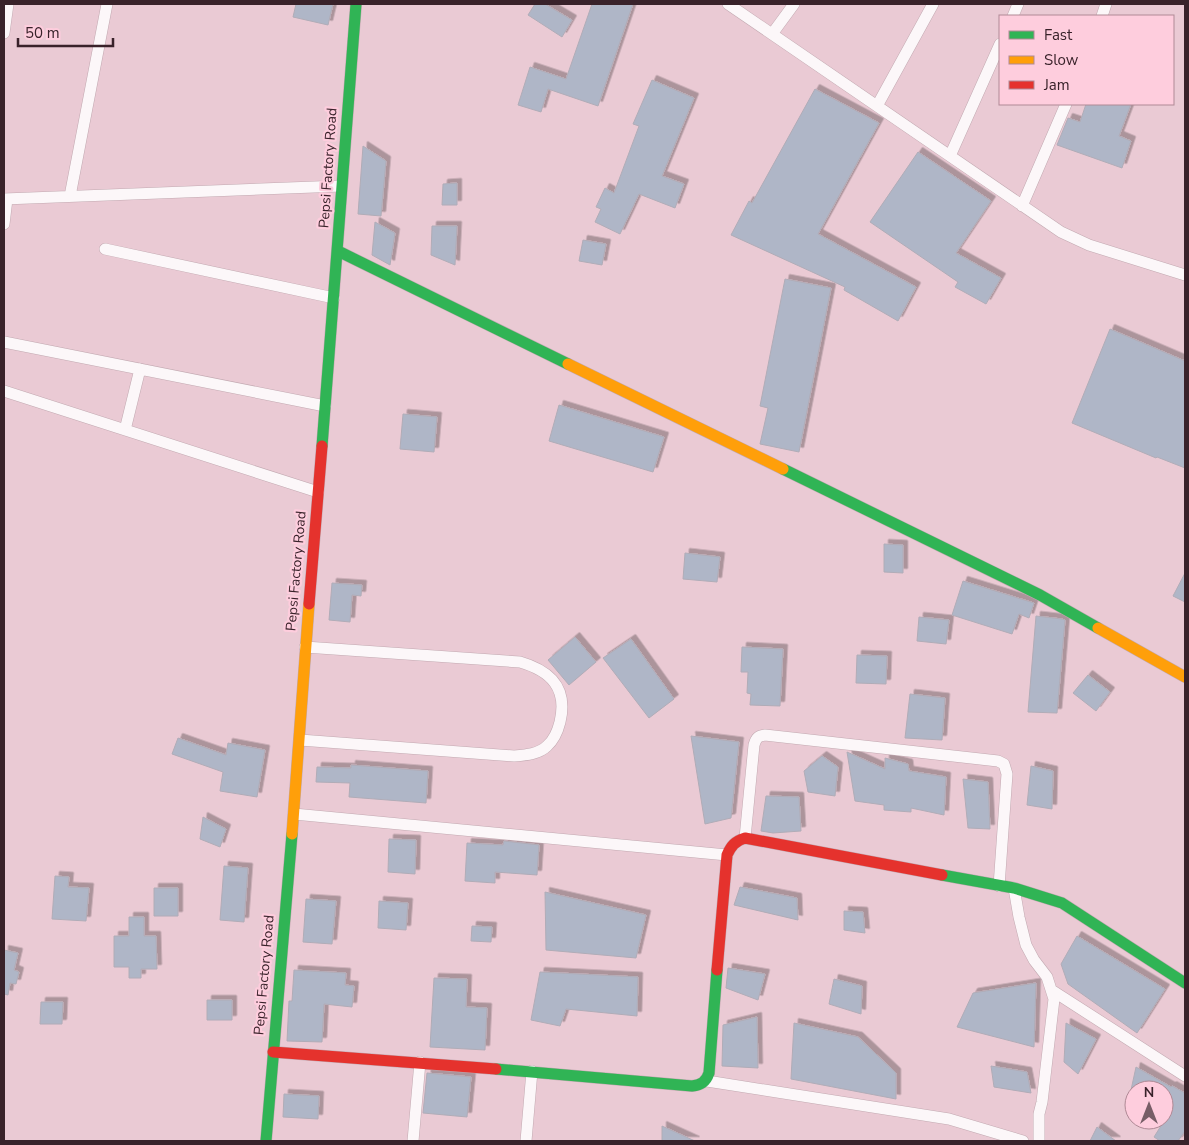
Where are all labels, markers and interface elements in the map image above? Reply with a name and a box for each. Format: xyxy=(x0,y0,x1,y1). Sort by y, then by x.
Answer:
scale bar xyxy=(18,15,112,47)
legend xyxy=(999,15,1174,105)
text: 50 m xyxy=(25,23,60,43)
text: Fast xyxy=(1044,25,1073,45)
text: Slow xyxy=(1044,50,1079,70)
text: Jam xyxy=(1043,75,1070,95)
street label: Pepsi Factory Road xyxy=(314,107,342,229)
street label: Pepsi Factory Road xyxy=(281,510,311,632)
street label: Pepsi Factory Road xyxy=(249,914,279,1036)
north arrow xyxy=(1124,1080,1174,1130)
text: N xyxy=(1144,1083,1154,1102)

